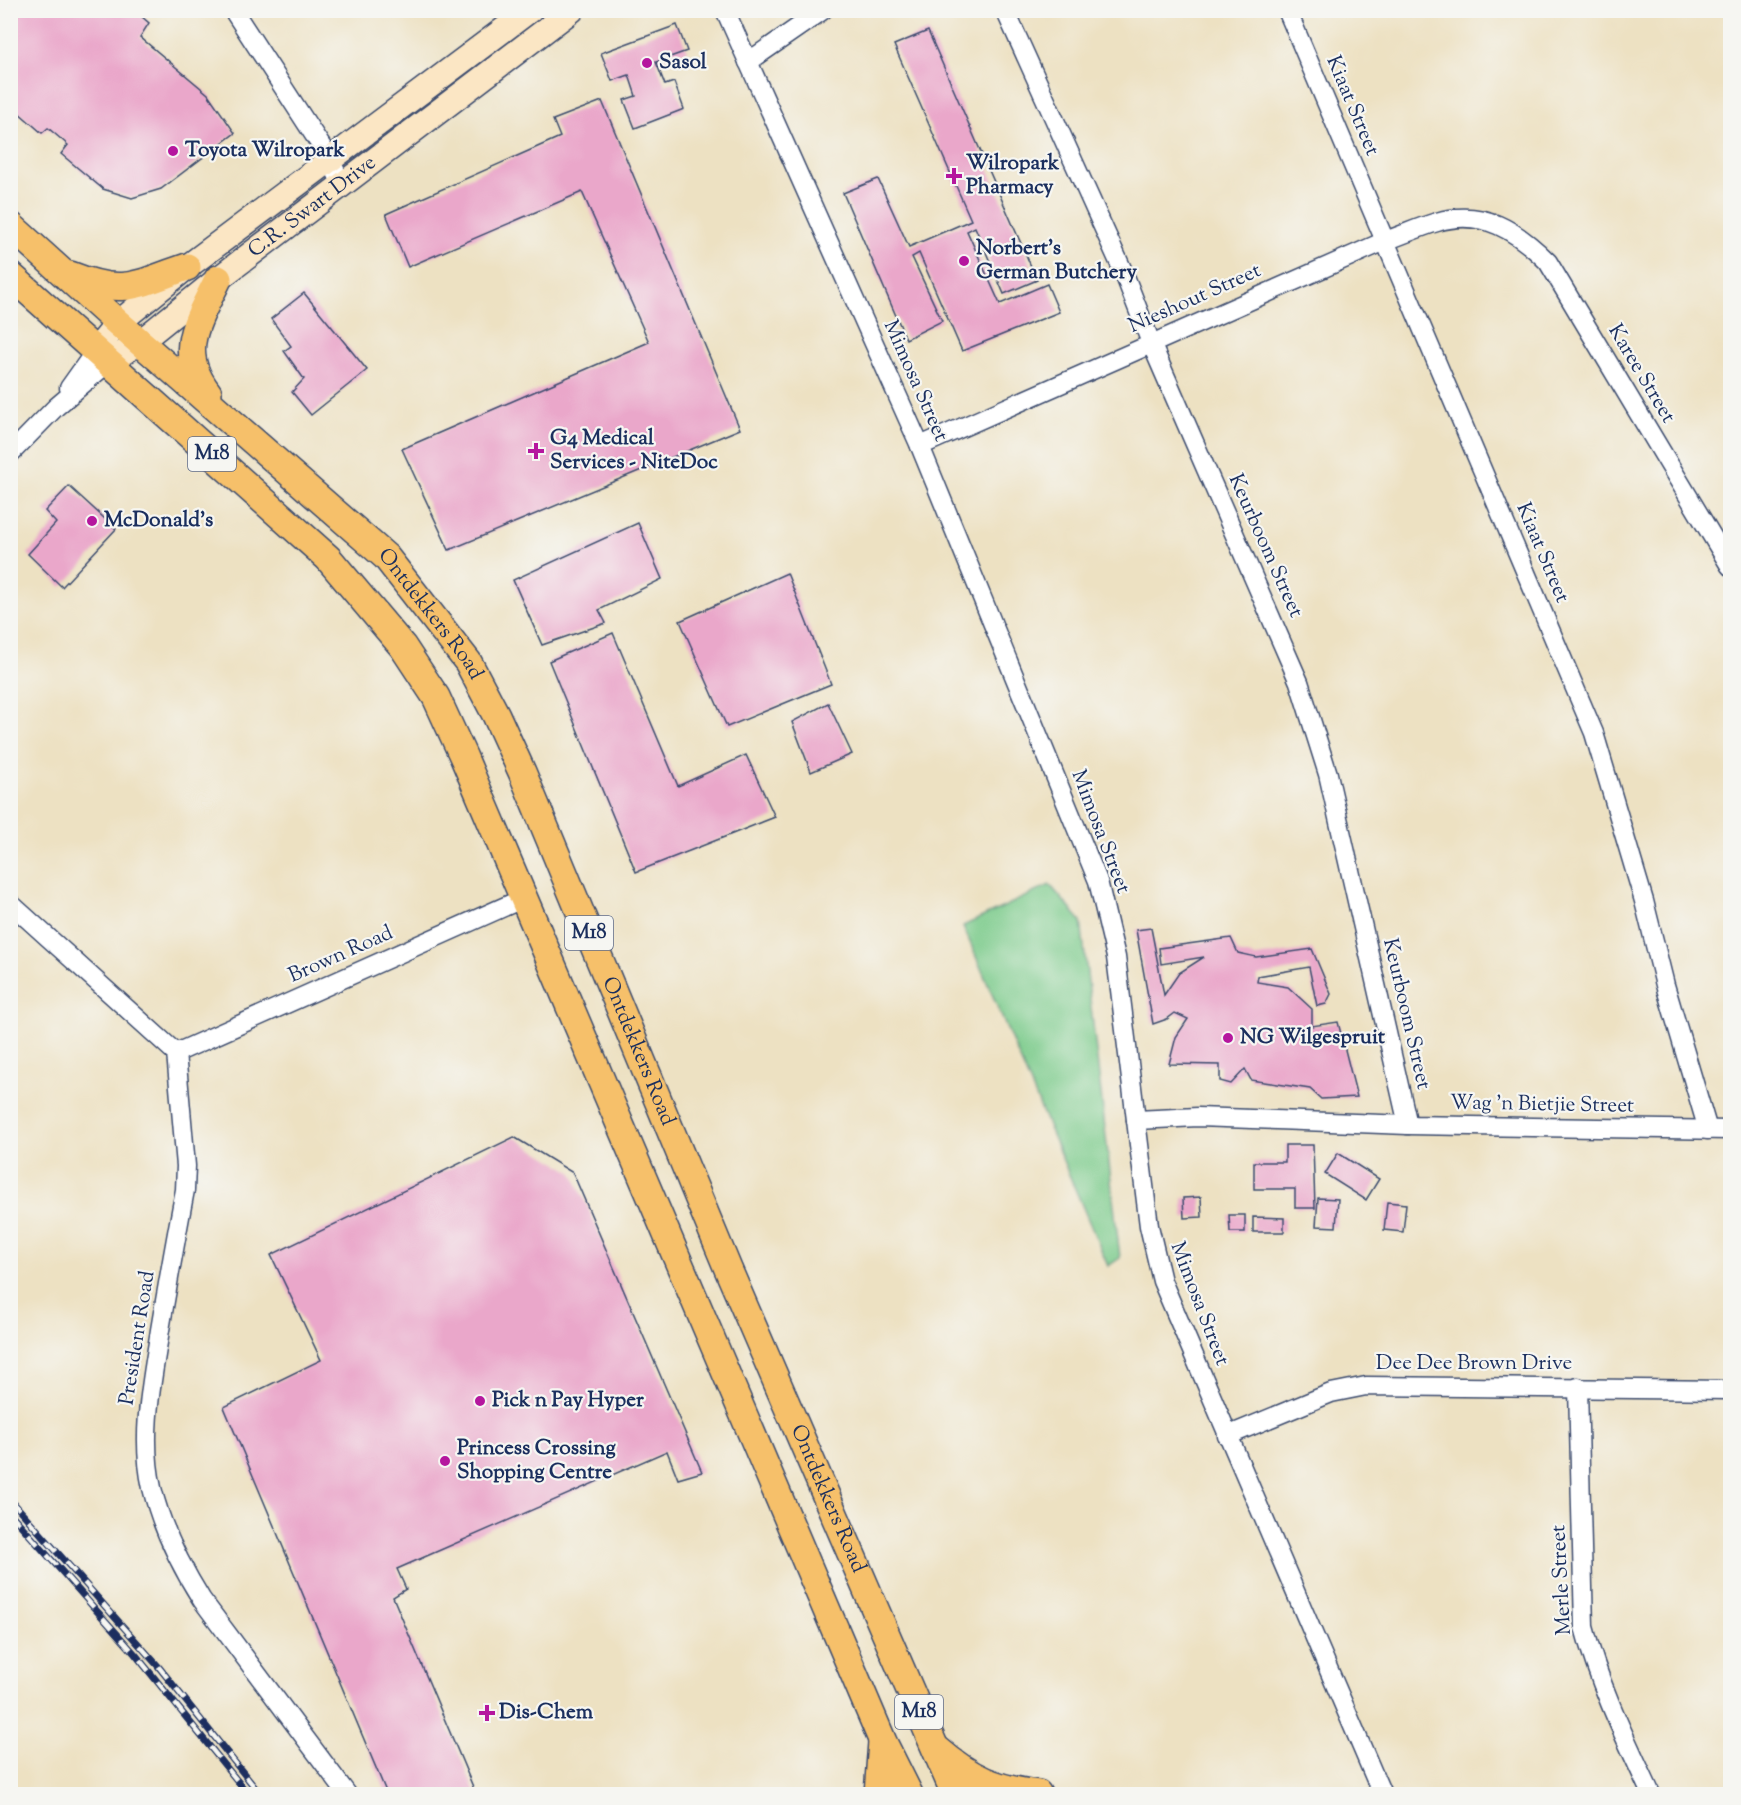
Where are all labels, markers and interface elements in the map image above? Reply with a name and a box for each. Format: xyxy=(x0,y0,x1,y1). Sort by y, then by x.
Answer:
place label: Sasol xyxy=(659,48,707,78)
street label: Kiaat Street xyxy=(1317,51,1387,161)
marker: Sasol xyxy=(640,56,654,70)
place label: Toyota Wilropark xyxy=(185,136,345,166)
marker: Toyota Wilropark xyxy=(166,144,180,158)
street label: C.R. Swart Drive xyxy=(242,149,383,266)
place label: Wilropark Pharmacy xyxy=(966,149,1060,203)
marker: Wilropark Pharmacy xyxy=(947,169,961,183)
place label: Norbert's German Butchery xyxy=(976,234,1137,288)
marker: Norbert's German Butchery xyxy=(957,254,971,268)
street label: Nieshout Street xyxy=(1124,256,1266,342)
street label: Mimosa Street xyxy=(875,315,955,447)
street label: Karee Street xyxy=(1600,319,1682,429)
place label: G4 Medical Services - NiteDoc xyxy=(550,424,718,478)
road number: M18 xyxy=(188,437,236,471)
marker: G4 Medical Services - NiteDoc xyxy=(527,442,545,460)
street label: Keurboom Street xyxy=(1220,469,1310,623)
street label: Kiaat Street xyxy=(1507,498,1577,608)
place label: McDonald's xyxy=(104,506,213,536)
marker: McDonald's xyxy=(85,514,99,528)
street label: Ontdekkers Road xyxy=(370,542,490,686)
street label: Mimosa Street xyxy=(1063,766,1137,898)
road number: M18 xyxy=(565,916,613,950)
street label: Brown Road xyxy=(284,919,398,991)
street label: Keurboom Street xyxy=(1374,935,1438,1093)
street label: Ontdekkers Road xyxy=(594,972,682,1131)
place label: NG Wilgespruit xyxy=(1240,1023,1386,1053)
marker: NG Wilgespruit xyxy=(1221,1031,1235,1045)
street label: Wag 'n Bietjie Street xyxy=(1450,1088,1634,1122)
street label: Mimosa Street xyxy=(1162,1238,1236,1370)
street label: President Road xyxy=(113,1268,163,1407)
street label: Dee Dee Brown Drive xyxy=(1376,1349,1572,1379)
place label: Pick n Pay Hyper xyxy=(492,1386,644,1416)
marker: Pick n Pay Hyper xyxy=(473,1394,487,1408)
street label: Ontdekkers Road xyxy=(782,1420,873,1578)
place label: Princess Crossing Shopping Centre xyxy=(457,1434,617,1488)
marker: Princess Crossing Shopping Centre xyxy=(438,1454,452,1468)
street label: Merle Street xyxy=(1544,1524,1580,1636)
road number: M18 xyxy=(895,1695,943,1729)
place label: Dis-Chem xyxy=(499,1698,594,1728)
marker: Dis-Chem xyxy=(480,1706,494,1720)

